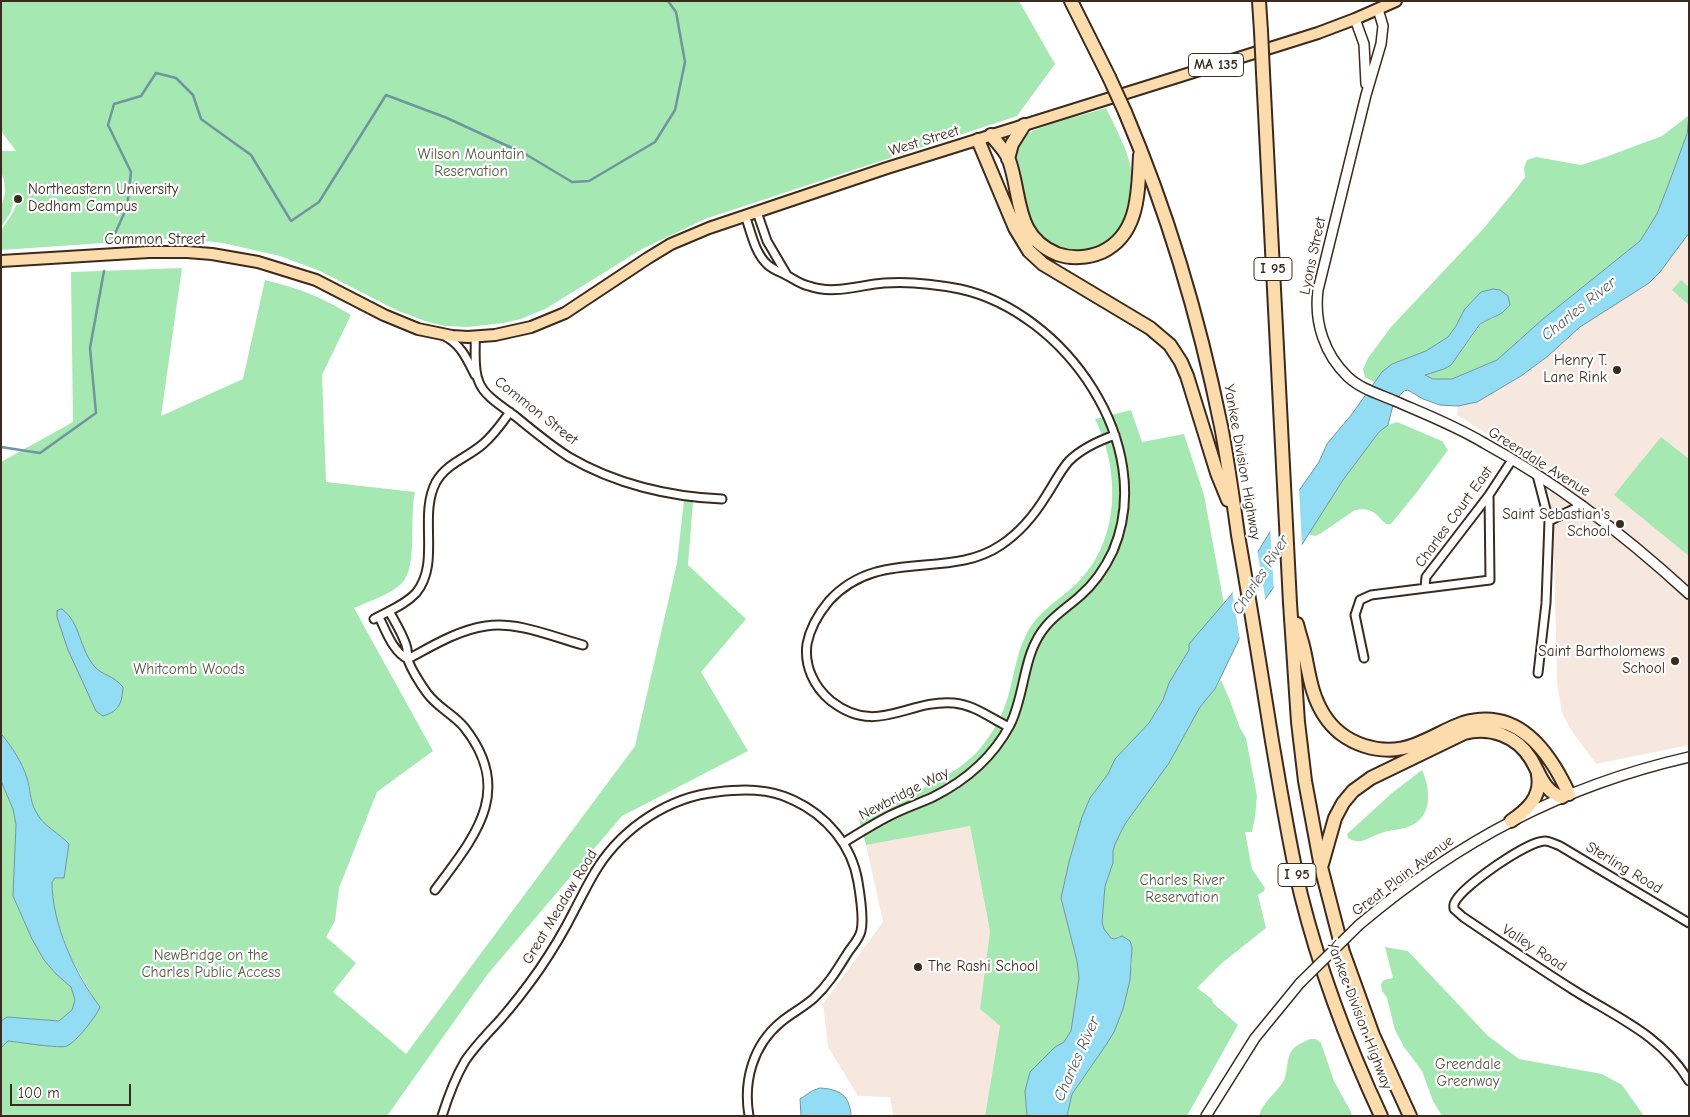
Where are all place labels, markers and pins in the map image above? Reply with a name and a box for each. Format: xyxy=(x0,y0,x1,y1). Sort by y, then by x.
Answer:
place label: Northeastern University Dedham Campus xyxy=(28,181,178,216)
marker: Northeastern University Dedham Campus xyxy=(12,193,24,205)
place label: Henry T. Lane Rink xyxy=(1543,352,1607,387)
marker: Henry T. Lane Rink xyxy=(1611,364,1623,376)
place label: Saint Sebastian's School xyxy=(1502,506,1610,541)
marker: Saint Sebastian's School xyxy=(1614,518,1626,530)
place label: Saint Bartholomews School xyxy=(1538,643,1665,678)
marker: Saint Bartholomews School xyxy=(1669,655,1681,667)
place label: The Rashi School xyxy=(928,958,1038,976)
marker: The Rashi School xyxy=(912,961,924,973)

